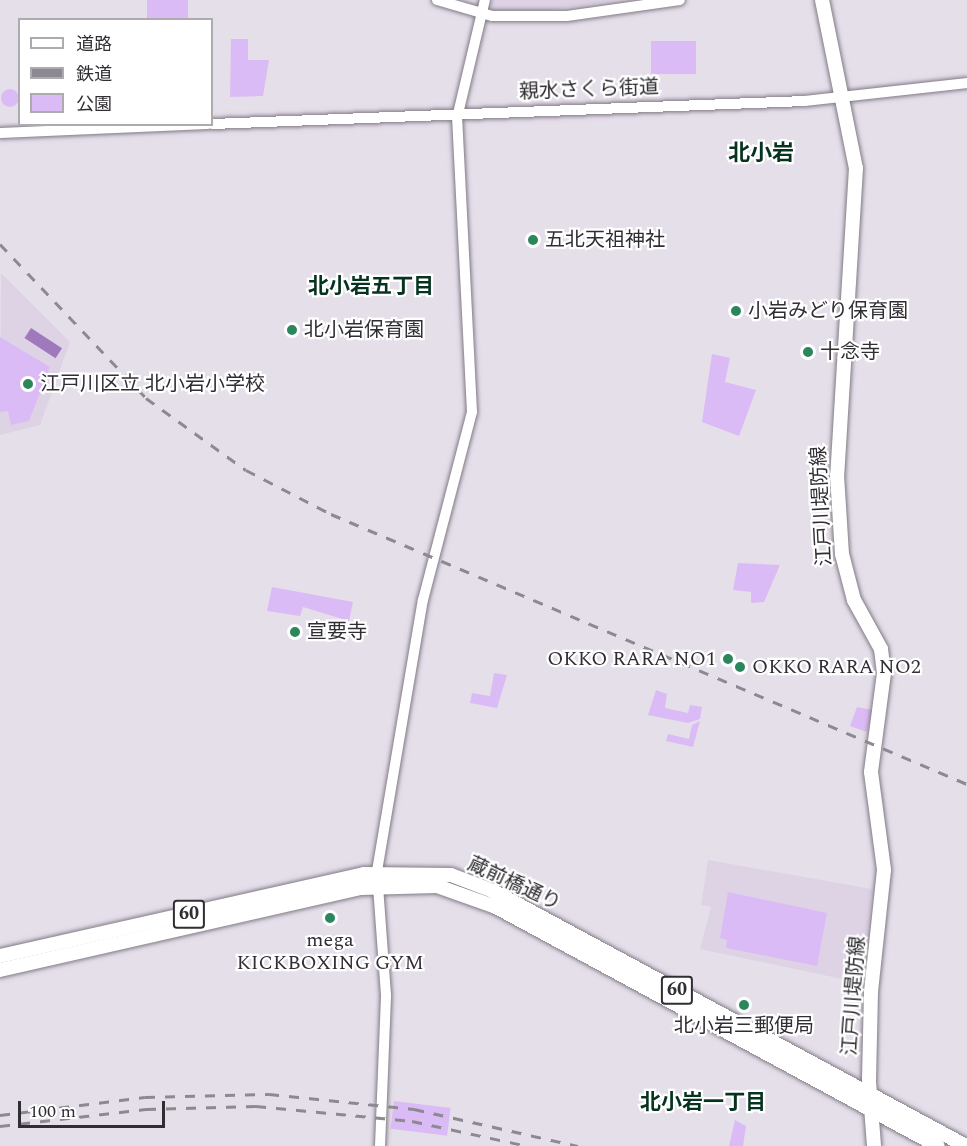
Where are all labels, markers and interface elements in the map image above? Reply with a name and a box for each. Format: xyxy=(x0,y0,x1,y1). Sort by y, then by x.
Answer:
legend xyxy=(18,18,213,126)
text: 道路 xyxy=(76,31,112,58)
text: 鉄道 xyxy=(76,61,112,88)
street label: 親水さくら街道 xyxy=(519,76,659,104)
text: 公園 xyxy=(76,91,112,118)
district label: 北小岩 xyxy=(728,141,794,167)
place label: 五北天祖神社 xyxy=(545,228,665,252)
marker: 五北天祖神社 xyxy=(526,233,540,247)
district label: 北小岩五丁目 xyxy=(308,274,434,300)
place label: 小岩みどり保育園 xyxy=(748,299,908,323)
marker: 小岩みどり保育園 xyxy=(729,304,743,318)
place label: 北小岩保育園 xyxy=(304,318,424,342)
marker: 北小岩保育園 xyxy=(285,323,299,337)
place label: 十念寺 xyxy=(820,340,880,364)
marker: 十念寺 xyxy=(801,345,815,359)
place label: 江戸川区立 北小岩小学校 xyxy=(40,372,265,396)
marker: 江戸川区立 北小岩小学校 xyxy=(21,377,35,391)
street label: 江戸川堤防線 xyxy=(807,445,837,567)
place label: 宣要寺 xyxy=(307,620,367,644)
marker: 宣要寺 xyxy=(288,625,302,639)
place label: OKKO RARA NO1 xyxy=(547,647,716,671)
marker: OKKO RARA NO1 xyxy=(721,652,735,666)
place label: OKKO RARA NO2 xyxy=(752,655,921,679)
marker: OKKO RARA NO2 xyxy=(733,660,747,674)
street label: 蔵前橋通り xyxy=(464,852,564,916)
road number: 60 xyxy=(172,899,206,929)
marker: mega KICKBOXING GYM xyxy=(323,911,337,925)
place label: mega KICKBOXING GYM xyxy=(236,928,424,975)
street label: 江戸川堤防線 xyxy=(838,935,870,1057)
road number: 60 xyxy=(660,975,694,1005)
marker: 北小岩三郵便局 xyxy=(737,998,751,1012)
place label: 北小岩三郵便局 xyxy=(674,1014,814,1038)
scale bar xyxy=(21,1089,168,1127)
district label: 北小岩一丁目 xyxy=(640,1090,766,1116)
text: 100 m xyxy=(29,1098,76,1125)

